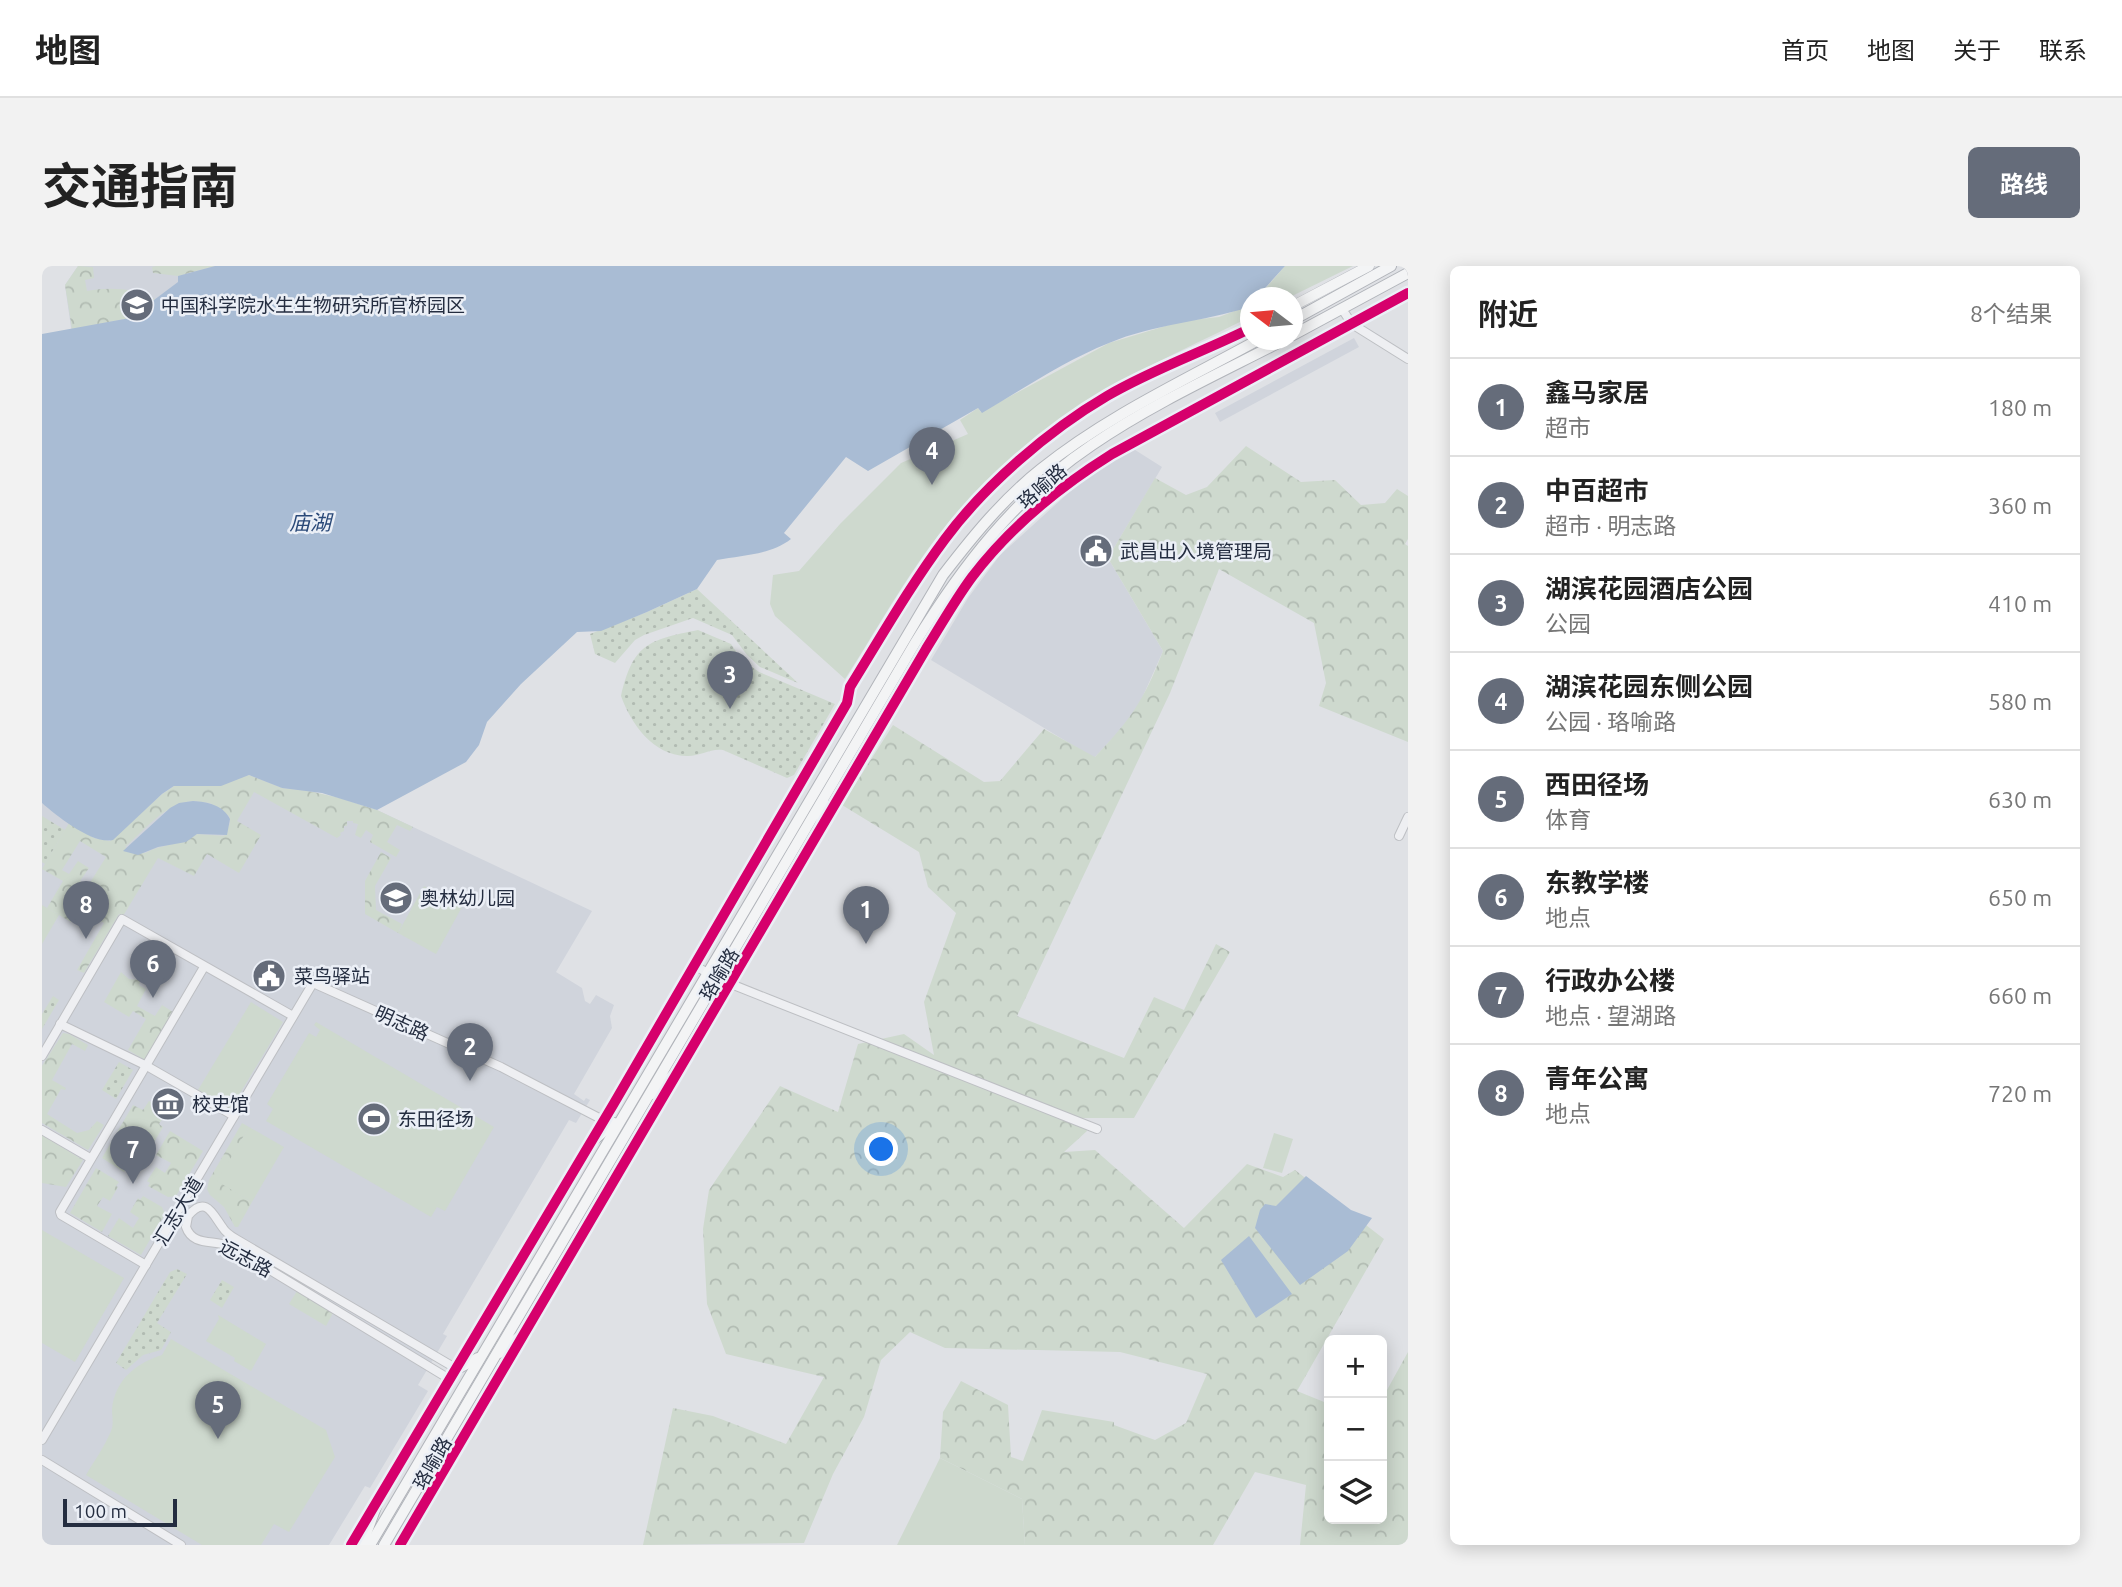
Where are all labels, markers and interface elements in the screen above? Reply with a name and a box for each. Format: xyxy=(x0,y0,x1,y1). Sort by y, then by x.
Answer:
text: 地图 xyxy=(35,31,101,68)
text: 首页 xyxy=(1781,37,1829,64)
text: 地图 xyxy=(1867,37,1915,64)
text: 关于 xyxy=(1953,37,2001,64)
text: 联系 xyxy=(2039,37,2087,64)
button: 路线 xyxy=(1968,147,2080,218)
text: 交通指南 xyxy=(42,158,238,213)
school or university icon: 中国科学院水生生物研究所官桥园区 xyxy=(118,286,156,324)
north arrow xyxy=(1240,287,1303,350)
place label: 中国科学院水生生物研究所官桥园区 xyxy=(161,294,465,316)
text: 附近 xyxy=(1478,297,1538,331)
text: 8个结果 xyxy=(1970,301,2052,326)
text: 鑫马家居 xyxy=(1545,378,1649,407)
text: 1 xyxy=(1495,395,1507,420)
text: 180 m xyxy=(1988,395,2052,420)
text: 超市 xyxy=(1545,415,1591,440)
pin: 4 xyxy=(909,427,955,485)
street label: 珞喻路 xyxy=(1013,459,1071,513)
text: 中百超市 xyxy=(1545,476,1649,505)
text: 2 xyxy=(1495,493,1507,518)
text: 360 m xyxy=(1988,493,2052,518)
water label: 庙湖 xyxy=(289,510,334,534)
text: 超市 · 明志路 xyxy=(1545,513,1676,538)
public building icon: 武昌出入境管理局 xyxy=(1077,532,1115,570)
place label: 武昌出入境管理局 xyxy=(1120,540,1272,562)
text: 湖滨花园酒店公园 xyxy=(1545,574,1753,603)
text: 3 xyxy=(1495,591,1507,616)
text: 410 m xyxy=(1988,591,2052,616)
text: 公园 xyxy=(1545,611,1591,636)
pin: 3 xyxy=(707,651,753,709)
text: 湖滨花园东侧公园 xyxy=(1545,672,1753,701)
text: 4 xyxy=(1495,689,1507,714)
text: 580 m xyxy=(1988,689,2052,714)
text: 公园 · 珞喻路 xyxy=(1545,709,1676,734)
text: 西田径场 xyxy=(1545,770,1649,799)
text: 5 xyxy=(1495,787,1507,812)
text: 630 m xyxy=(1988,787,2052,812)
text: 体育 xyxy=(1545,807,1591,832)
text: 东教学楼 xyxy=(1545,868,1649,897)
school or university icon: 奥林幼儿园 xyxy=(377,879,415,917)
pin: 8 xyxy=(63,881,109,939)
text: 6 xyxy=(1495,885,1507,910)
text: 650 m xyxy=(1988,885,2052,910)
pin: 1 xyxy=(843,886,889,944)
place label: 奥林幼儿园 xyxy=(420,887,515,909)
text: 地点 xyxy=(1545,905,1591,930)
pin: 6 xyxy=(130,940,176,998)
street label: 珞喻路 xyxy=(695,944,743,1004)
public building icon: 菜鸟驿站 xyxy=(250,957,288,995)
place label: 菜鸟驿站 xyxy=(294,965,370,987)
text: 行政办公楼 xyxy=(1545,966,1675,995)
text: 7 xyxy=(1495,983,1507,1008)
text: 660 m xyxy=(1988,983,2052,1008)
street label: 明志路 xyxy=(371,1001,433,1045)
text: 地点 · 望湖路 xyxy=(1545,1003,1676,1028)
pin: 2 xyxy=(447,1023,493,1081)
text: 青年公寓 xyxy=(1545,1064,1649,1093)
text: 8 xyxy=(1495,1081,1507,1106)
text: 720 m xyxy=(1988,1081,2052,1106)
museum icon: 校史馆 xyxy=(149,1085,187,1123)
place label: 校史馆 xyxy=(192,1093,249,1115)
sports icon: 东田径场 xyxy=(355,1100,393,1138)
text: 地点 xyxy=(1545,1101,1591,1126)
place label: 东田径场 xyxy=(398,1108,474,1130)
pin: 7 xyxy=(110,1126,156,1184)
your location xyxy=(864,1132,898,1166)
street label: 汇志大道 xyxy=(149,1173,207,1249)
street label: 远志路 xyxy=(216,1235,276,1281)
map controls xyxy=(1324,1335,1387,1524)
button: + xyxy=(1324,1335,1387,1398)
pin: 5 xyxy=(195,1381,241,1439)
button: − xyxy=(1324,1398,1387,1461)
street label: 珞喻路 xyxy=(408,1433,456,1493)
button: layers xyxy=(1324,1461,1387,1524)
scale bar xyxy=(63,1496,177,1528)
text: 100 m xyxy=(74,1500,127,1522)

